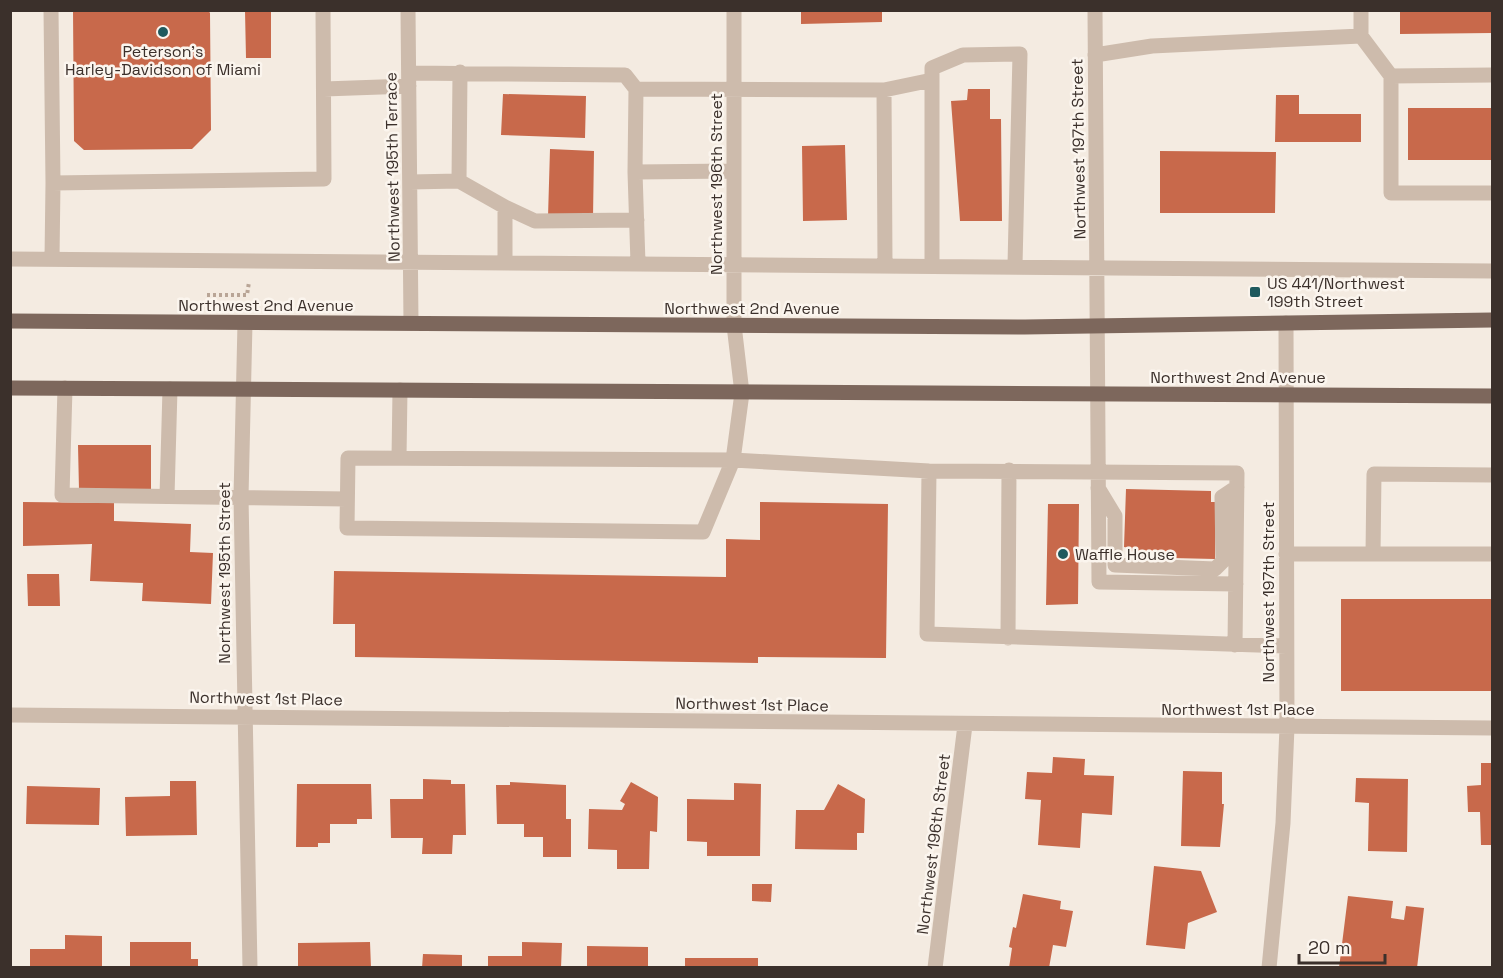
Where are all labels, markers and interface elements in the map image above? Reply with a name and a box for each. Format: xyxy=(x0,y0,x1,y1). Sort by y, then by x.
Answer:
marker: Peterson's Harley-Davidson of Miami xyxy=(156,25,170,39)
place label: Peterson's Harley-Davidson of Miami xyxy=(65,41,261,80)
street label: Northwest 197th Street xyxy=(1066,58,1091,240)
street label: Northwest 195th Terrace xyxy=(380,72,405,262)
street label: Northwest 196th Street xyxy=(706,93,727,275)
place label: US 441/Northwest 199th Street xyxy=(1267,273,1405,312)
marker: US 441/Northwest 199th Street xyxy=(1248,285,1262,299)
street label: Northwest 2nd Avenue xyxy=(178,295,354,316)
street label: Northwest 2nd Avenue xyxy=(664,298,840,319)
street label: Northwest 2nd Avenue xyxy=(1150,367,1326,388)
street label: Northwest 195th Street xyxy=(214,482,235,664)
street label: Northwest 197th Street xyxy=(1258,502,1279,682)
place label: Waffle House xyxy=(1075,544,1175,565)
marker: Waffle House xyxy=(1056,547,1070,561)
street label: Northwest 1st Place xyxy=(189,687,343,710)
street label: Northwest 1st Place xyxy=(675,693,829,716)
street label: Northwest 1st Place xyxy=(1161,699,1315,720)
street label: Northwest 196th Street xyxy=(912,752,955,936)
scale bar xyxy=(1299,927,1384,965)
text: 20 m xyxy=(1308,936,1351,959)

